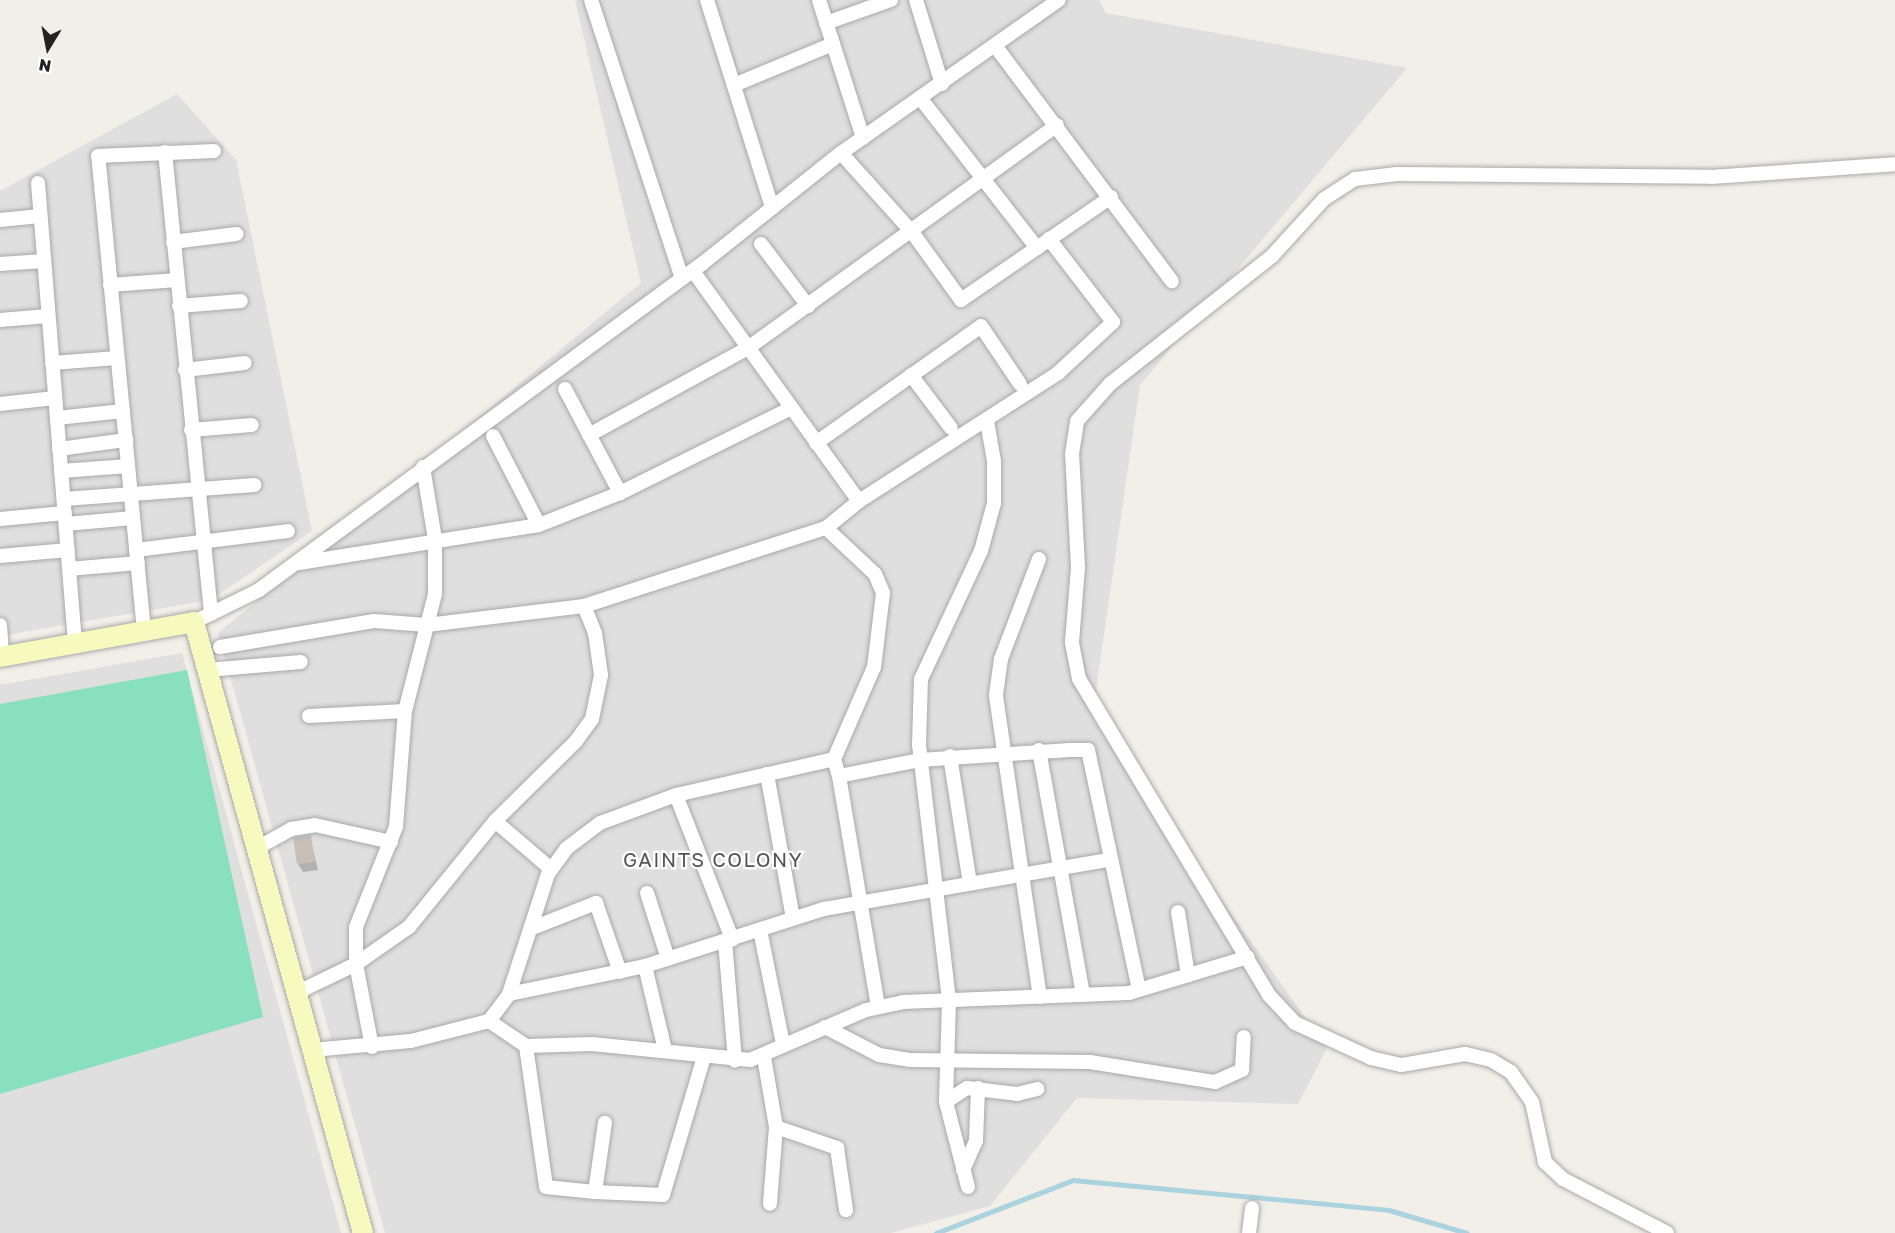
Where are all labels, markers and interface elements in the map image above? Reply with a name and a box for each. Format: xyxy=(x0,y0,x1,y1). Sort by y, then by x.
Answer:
north arrow xyxy=(18,18,78,78)
text: N xyxy=(37,55,53,77)
district label: GAINTS COLONY xyxy=(623,847,803,871)

